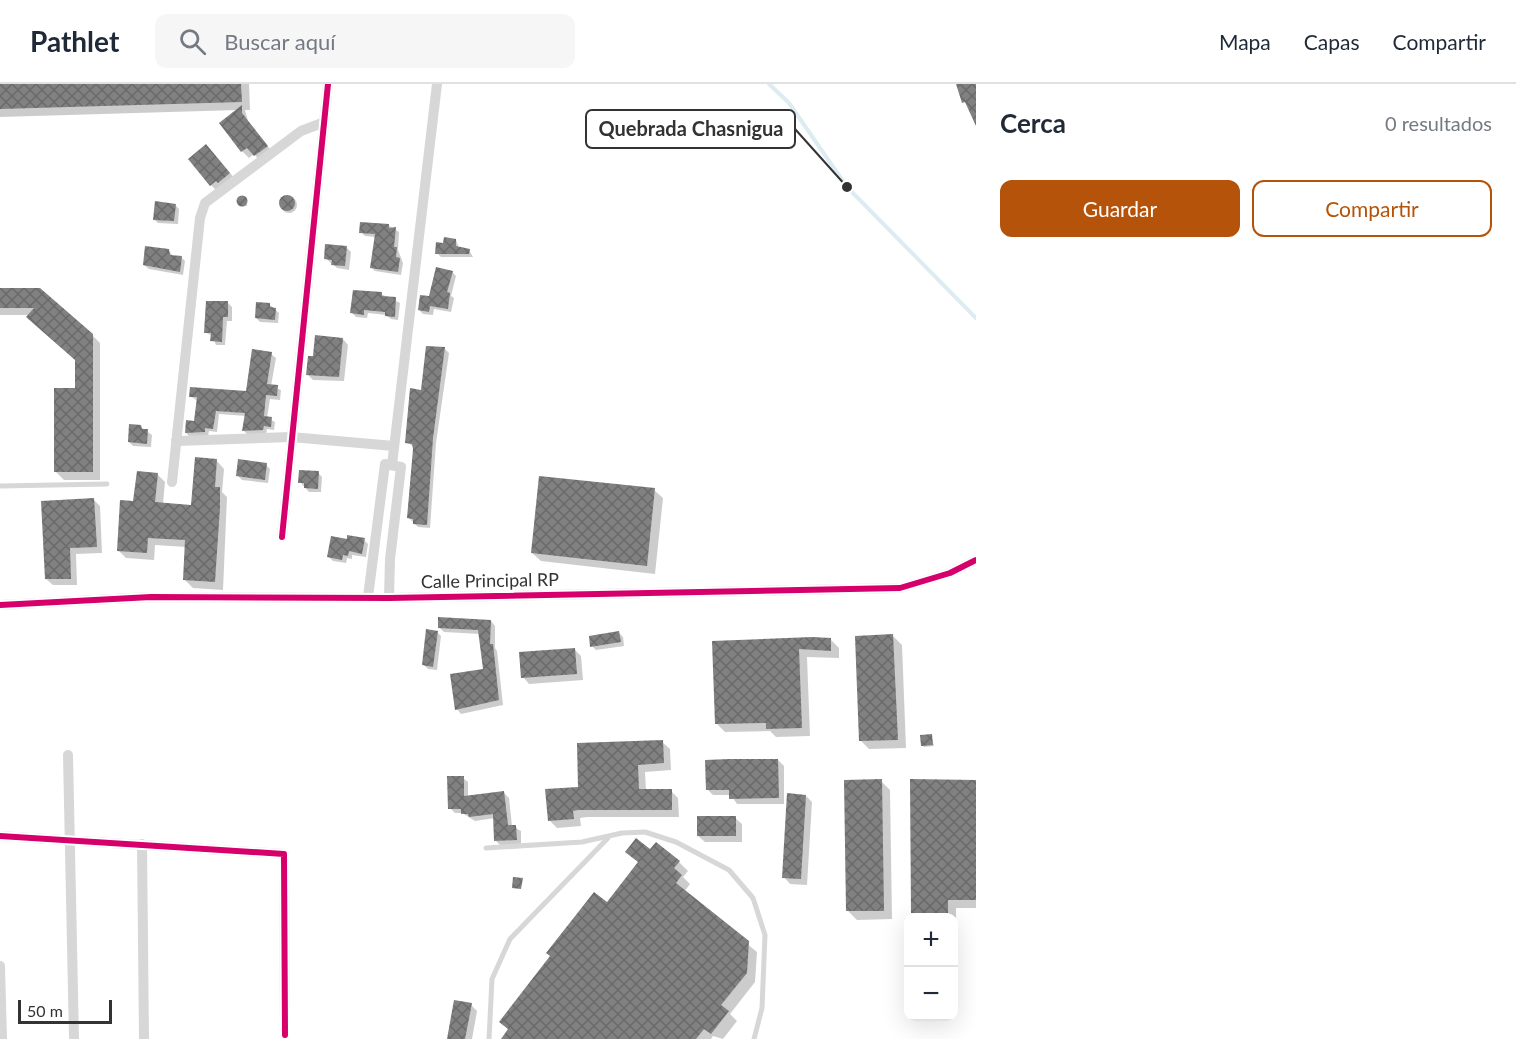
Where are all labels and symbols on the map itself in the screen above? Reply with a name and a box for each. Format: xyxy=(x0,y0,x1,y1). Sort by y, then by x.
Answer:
callout: Quebrada Chasnigua xyxy=(586,110,795,148)
text: Quebrada Chasnigua xyxy=(599,116,783,140)
street label: Calle Principal RP xyxy=(421,568,559,592)
scale bar xyxy=(18,997,112,1024)

